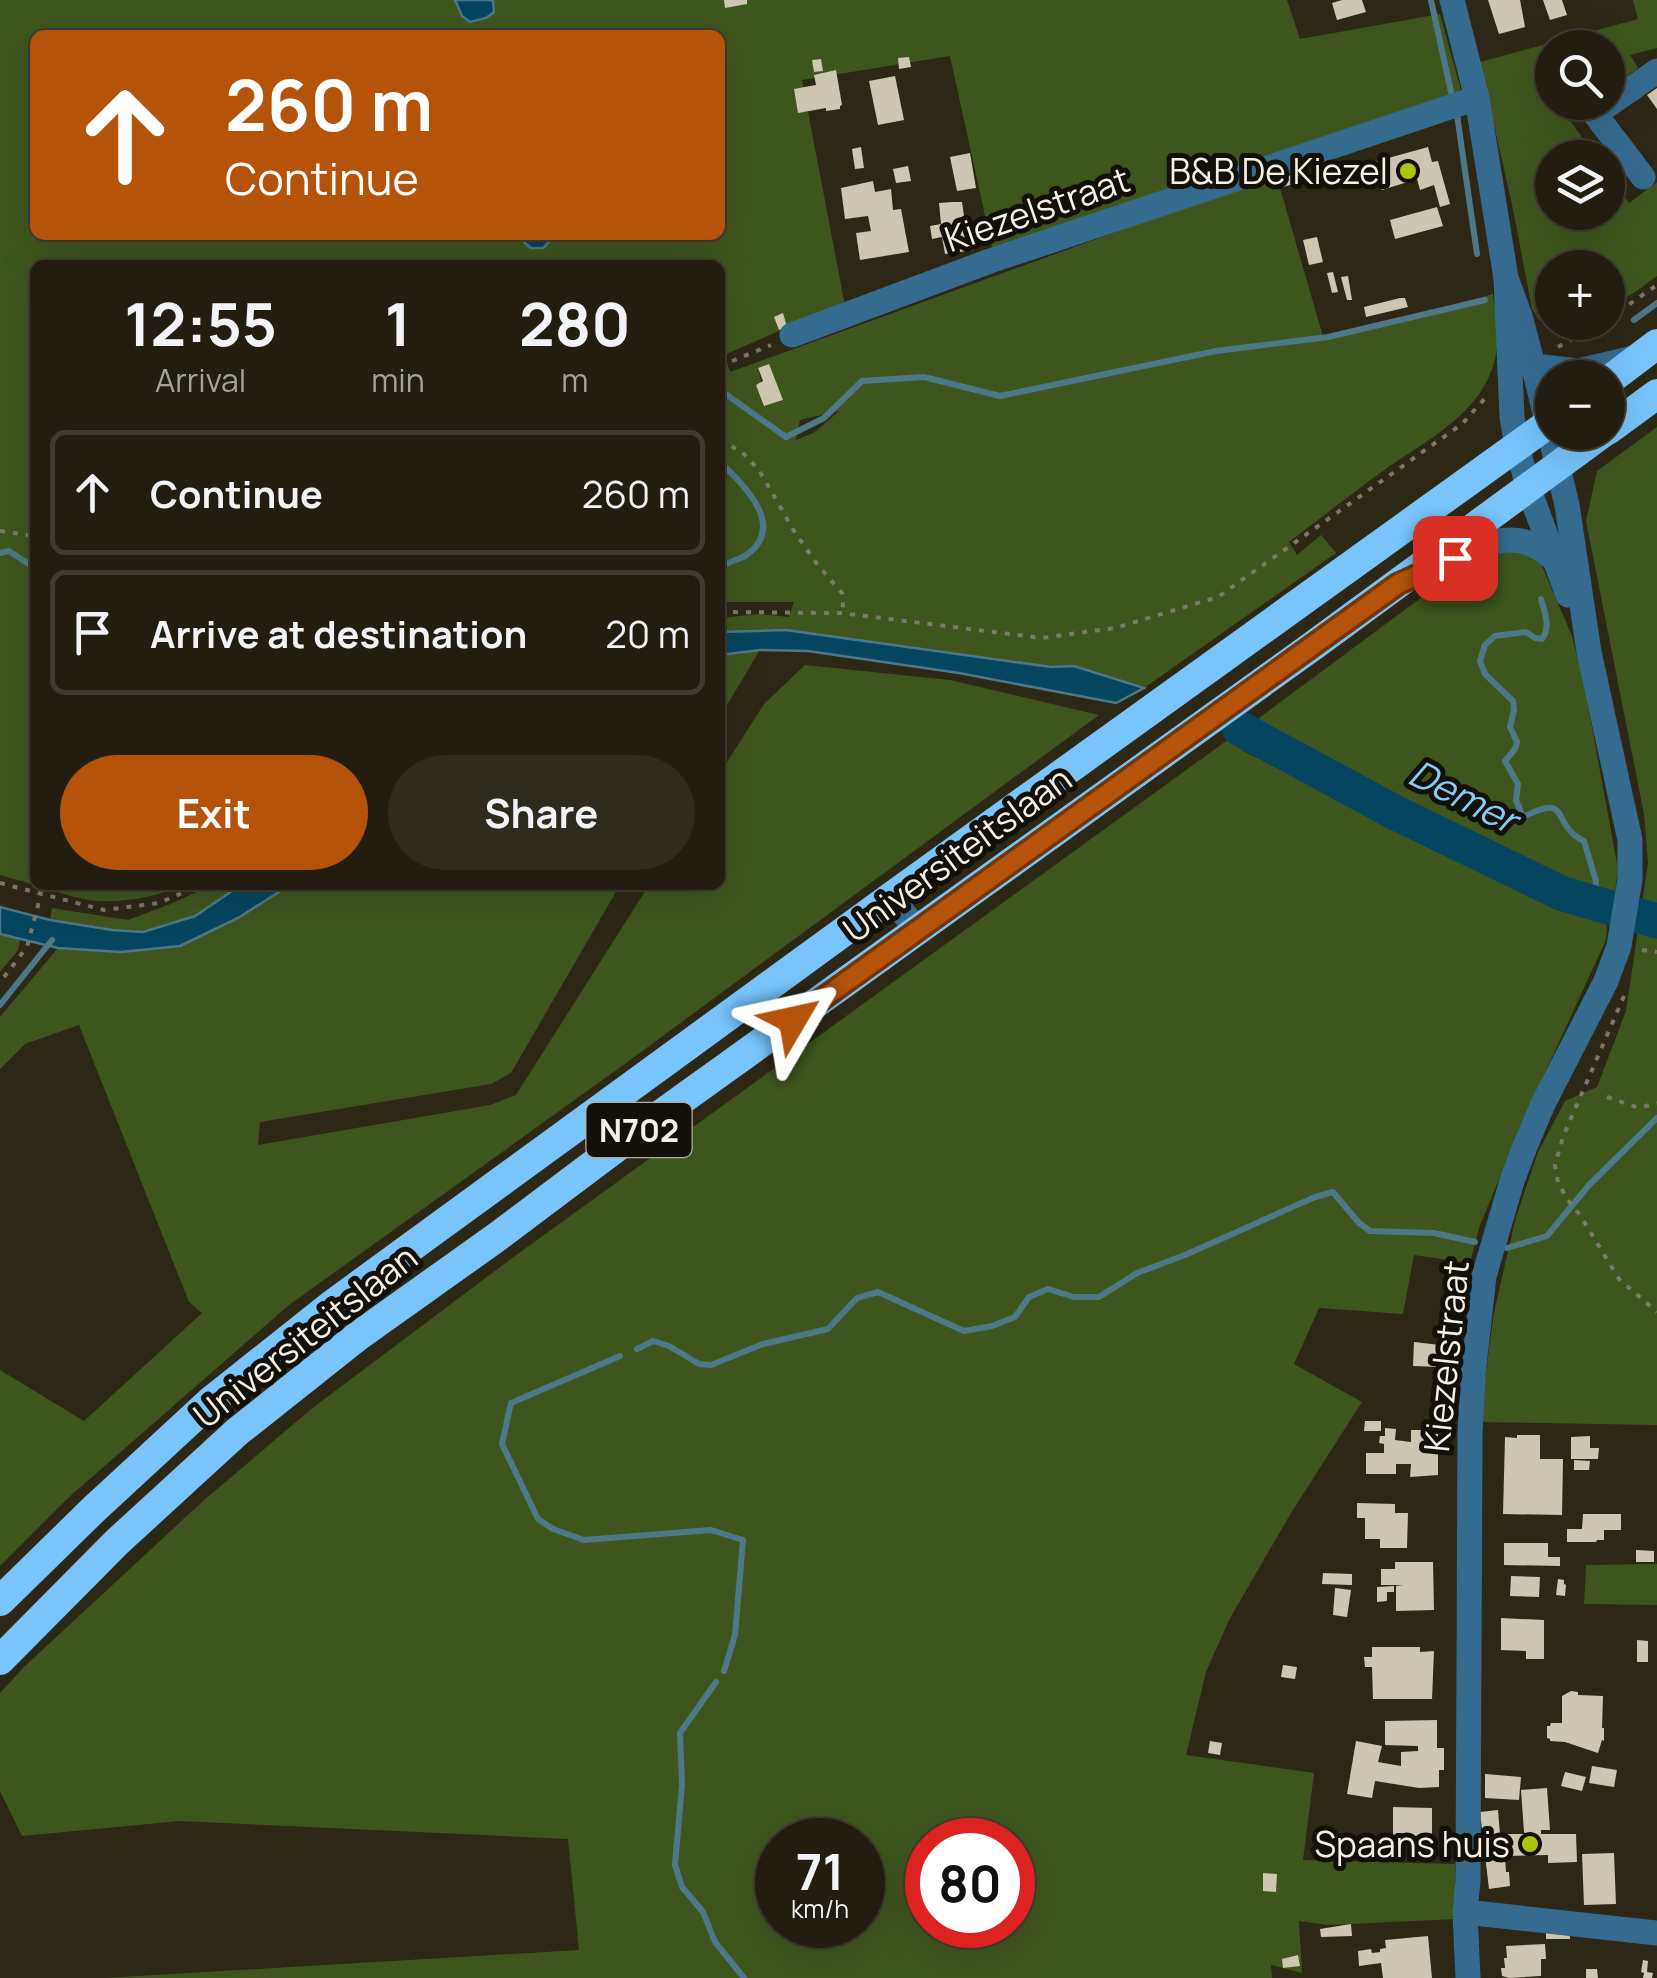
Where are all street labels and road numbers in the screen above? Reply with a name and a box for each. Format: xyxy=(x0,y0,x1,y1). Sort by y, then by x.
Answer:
street label: Kiezelstraat xyxy=(938,155,1136,263)
street label: Universiteitslaan xyxy=(833,755,1081,953)
road number: N702 xyxy=(586,1103,692,1157)
street label: Universiteitslaan xyxy=(183,1233,427,1439)
street label: Kiezelstraat xyxy=(1412,1258,1480,1454)

